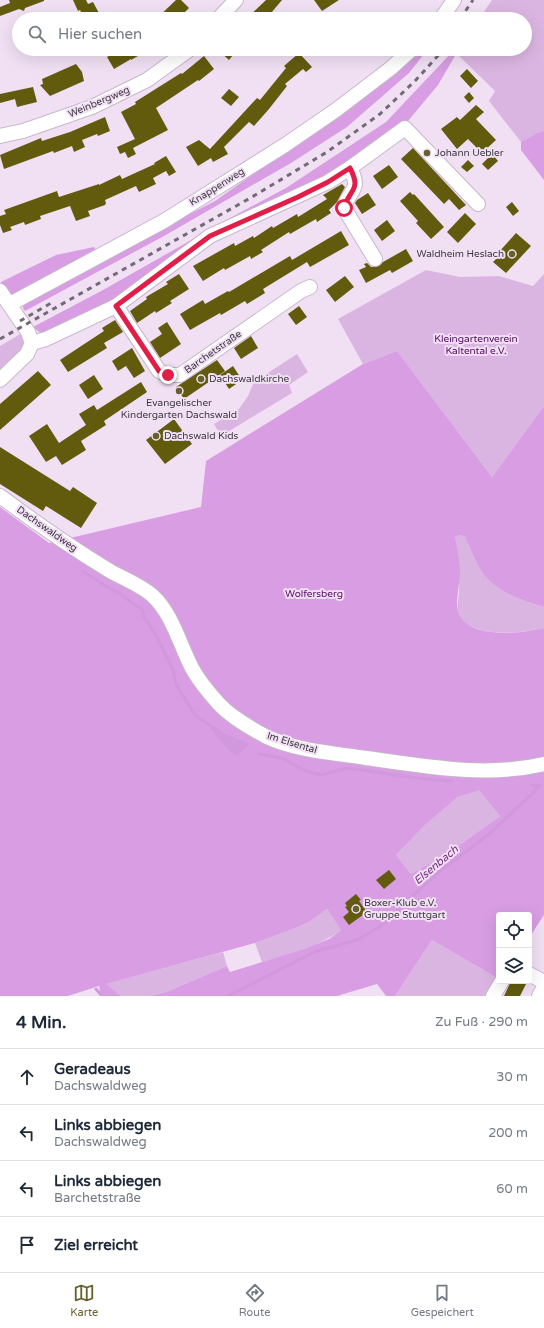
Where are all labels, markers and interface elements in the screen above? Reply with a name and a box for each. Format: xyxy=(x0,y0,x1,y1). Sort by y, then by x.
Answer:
search box xyxy=(12,12,532,56)
icon: search xyxy=(26,23,48,45)
text: Hier suchen xyxy=(58,25,142,43)
street label: Weinbergweg xyxy=(66,84,132,120)
place label: Johann Uebler xyxy=(435,147,504,159)
marker: Johann Uebler xyxy=(422,148,432,158)
street label: Knappenweg xyxy=(187,165,247,209)
route start xyxy=(335,199,353,217)
place label: Waldheim Heslach xyxy=(416,248,504,260)
marker: Waldheim Heslach xyxy=(507,249,517,259)
street label: Barchetstraße xyxy=(182,328,244,376)
park label: Kleingartenverein Kaltental e.V. xyxy=(434,333,518,357)
route end xyxy=(159,366,177,384)
place label: Dachswaldkirche xyxy=(209,373,290,385)
marker: Dachswaldkirche xyxy=(196,374,206,384)
marker: Evangelischer Kindergarten Dachswald xyxy=(174,386,184,396)
place label: Evangelischer Kindergarten Dachswald xyxy=(121,397,237,421)
place label: Dachswald Kids xyxy=(164,430,239,442)
marker: Dachswald Kids xyxy=(151,431,161,441)
street label: Dachswaldweg xyxy=(14,504,80,554)
park label: Wolfersberg xyxy=(285,588,343,600)
street label: Im Elsental xyxy=(265,730,319,756)
water label: Elsenbach xyxy=(411,843,461,887)
place label: Boxer-Klub e.V. Gruppe Stuttgart xyxy=(364,897,446,921)
marker: Boxer-Klub e.V. Gruppe Stuttgart xyxy=(351,904,361,914)
map controls xyxy=(496,912,532,984)
button: locate xyxy=(496,912,532,948)
button: layers xyxy=(496,948,532,984)
text: 4 Min. xyxy=(16,1012,66,1033)
text: Zu Fuß · 290 m xyxy=(435,1014,528,1030)
text: Geradeaus xyxy=(54,1060,131,1078)
icon: ahead xyxy=(16,1066,38,1088)
text: 30 m xyxy=(496,1069,528,1085)
text: Dachswaldweg xyxy=(54,1078,147,1094)
text: Links abbiegen xyxy=(54,1116,161,1134)
icon: left xyxy=(16,1122,38,1144)
text: 200 m xyxy=(488,1125,528,1141)
text: Dachswaldweg xyxy=(54,1134,147,1150)
text: Links abbiegen xyxy=(54,1172,161,1190)
icon: left xyxy=(16,1178,38,1200)
text: 60 m xyxy=(496,1181,528,1197)
text: Barchetstraße xyxy=(54,1190,141,1206)
icon: arrive xyxy=(16,1234,38,1256)
text: Ziel erreicht xyxy=(54,1236,138,1254)
tab: Karte xyxy=(70,1282,98,1319)
tab: Route xyxy=(239,1282,270,1319)
tab: Gespeichert xyxy=(411,1282,474,1319)

